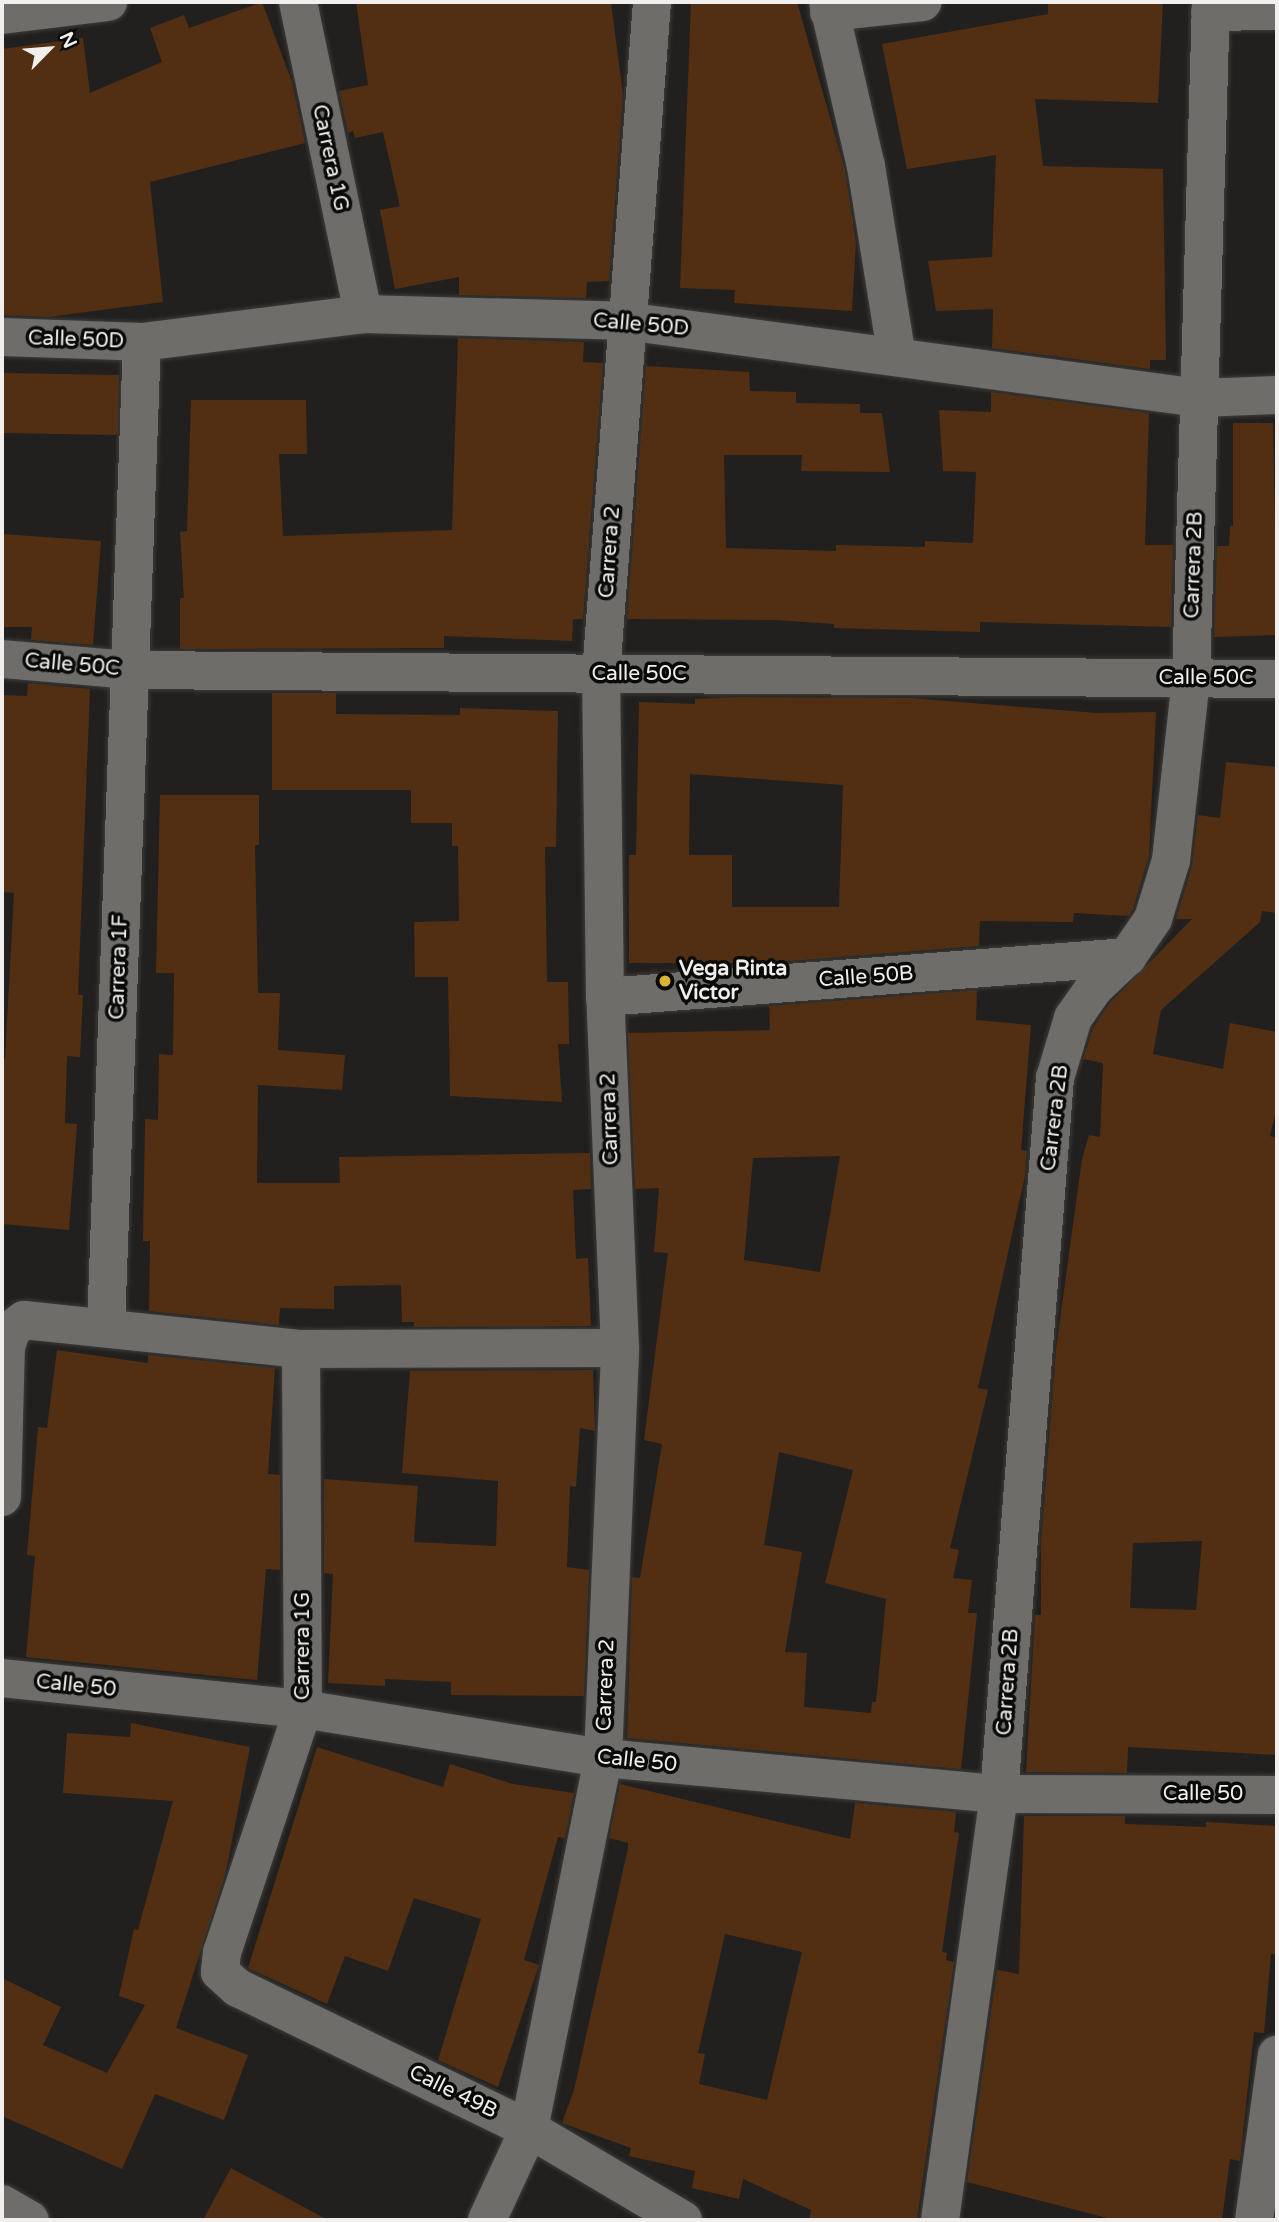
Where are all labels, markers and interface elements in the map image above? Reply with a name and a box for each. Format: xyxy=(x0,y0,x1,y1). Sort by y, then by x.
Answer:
north arrow xyxy=(14,14,84,84)
text: N xyxy=(55,29,81,52)
street label: Carrera 1G xyxy=(306,102,354,214)
street label: Calle 50D xyxy=(592,308,690,342)
street label: Calle 50D xyxy=(27,326,125,354)
street label: Carrera 2 xyxy=(594,505,626,599)
street label: Carrera 2B xyxy=(1180,511,1208,619)
street label: Calle 50C xyxy=(23,648,121,682)
street label: Calle 50C xyxy=(591,661,687,687)
street label: Calle 50C xyxy=(1158,665,1254,691)
street label: Carrera 1F xyxy=(105,914,133,1020)
place label: Vega Rinta Victor xyxy=(679,956,787,1006)
street label: Calle 50B xyxy=(818,961,914,993)
marker: Vega Rinta Victor xyxy=(657,973,673,989)
street label: Carrera 2B xyxy=(1036,1063,1074,1173)
street label: Carrera 2 xyxy=(596,1072,624,1166)
street label: Carrera 1G xyxy=(290,1592,316,1700)
street label: Carrera 2B xyxy=(992,1628,1024,1736)
street label: Carrera 2 xyxy=(592,1638,620,1732)
street label: Calle 50 xyxy=(35,1669,117,1703)
street label: Calle 50 xyxy=(596,1744,678,1778)
street label: Calle 50 xyxy=(1163,1781,1243,1807)
street label: Calle 49B xyxy=(405,2060,501,2124)

